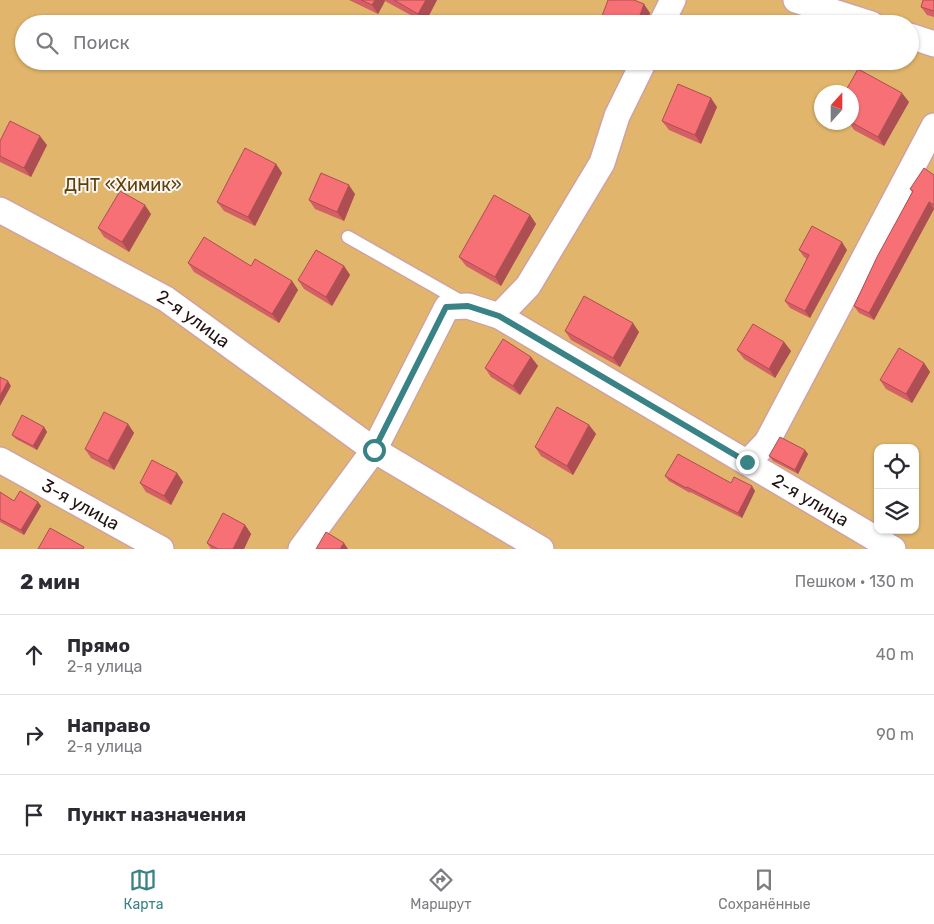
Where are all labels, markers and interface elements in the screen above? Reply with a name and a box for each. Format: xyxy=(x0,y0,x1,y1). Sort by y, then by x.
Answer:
search box xyxy=(15,15,919,70)
icon: search xyxy=(33,29,61,57)
text: Поиск xyxy=(73,31,130,54)
north arrow xyxy=(814,85,859,130)
park label: ДНТ «Химик» xyxy=(64,174,182,196)
street label: 2-я улица xyxy=(153,285,234,353)
route start xyxy=(363,439,386,462)
map controls xyxy=(874,444,919,534)
button: locate xyxy=(874,444,919,489)
route end xyxy=(736,451,759,474)
street label: 2-я улица xyxy=(768,469,853,531)
street label: 3-я улица xyxy=(38,474,123,535)
button: layers xyxy=(874,489,919,534)
text: 2 мин xyxy=(20,569,80,594)
text: Пешком · 130 m xyxy=(795,572,914,591)
text: Прямо xyxy=(67,634,130,657)
icon: ahead xyxy=(20,641,48,669)
text: 40 m xyxy=(876,645,914,664)
text: 2-я улица xyxy=(67,657,142,676)
text: Направо xyxy=(67,714,151,737)
icon: right xyxy=(20,721,48,749)
text: 90 m xyxy=(876,725,914,744)
text: 2-я улица xyxy=(67,737,142,756)
icon: arrive xyxy=(20,801,48,829)
text: Пункт назначения xyxy=(67,803,246,826)
tab: Карта xyxy=(123,866,163,913)
tab: Маршрут xyxy=(410,866,471,913)
tab: Сохранённые xyxy=(718,866,811,913)

